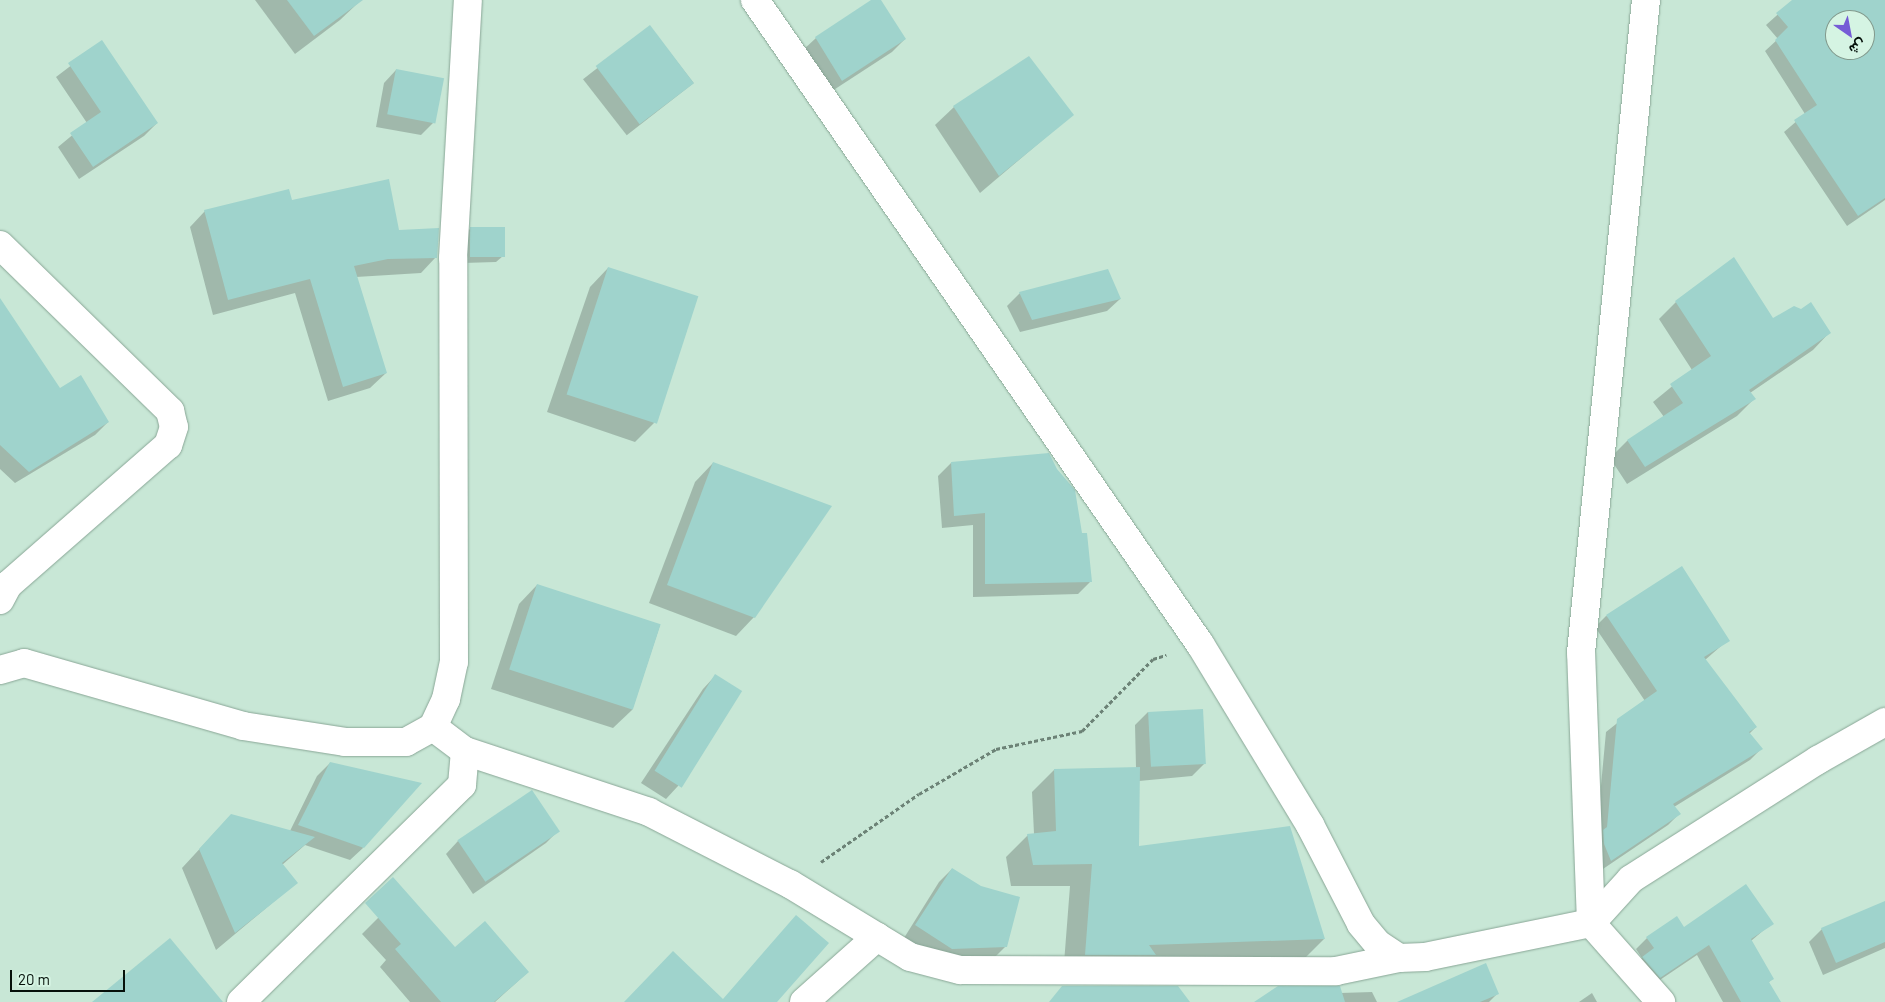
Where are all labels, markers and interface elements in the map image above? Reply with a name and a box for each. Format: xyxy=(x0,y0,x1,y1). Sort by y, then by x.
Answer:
north arrow xyxy=(1825,10,1875,60)
text: ش xyxy=(1846,35,1870,59)
scale bar xyxy=(12,960,128,992)
text: 20 m xyxy=(18,970,50,988)

